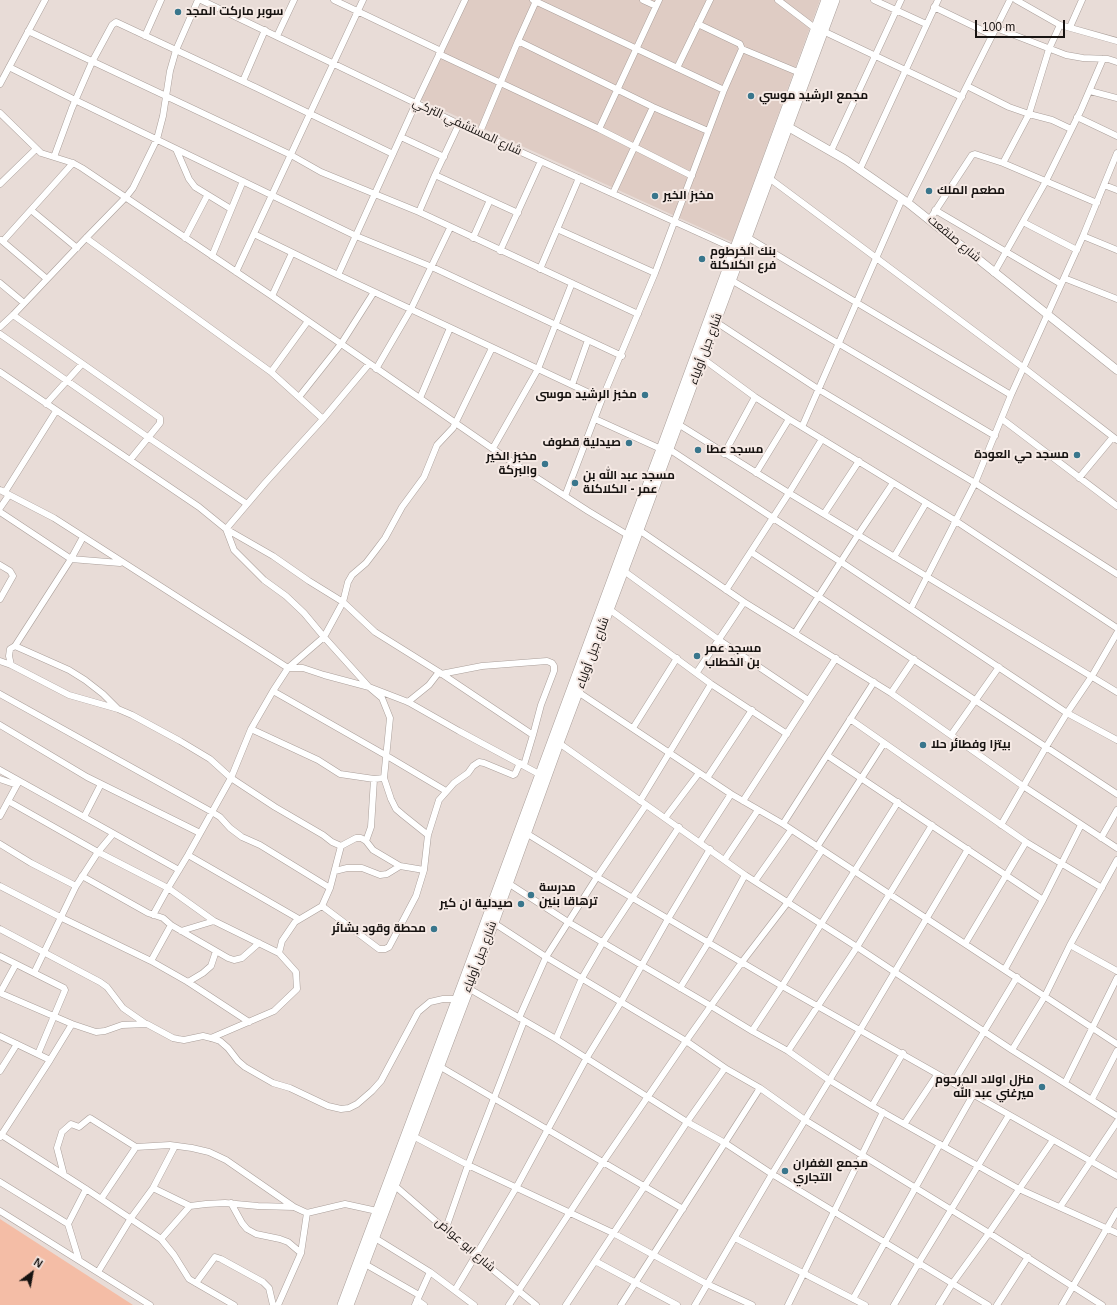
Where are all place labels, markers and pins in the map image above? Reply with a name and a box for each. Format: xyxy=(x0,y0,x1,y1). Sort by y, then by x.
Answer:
place label: سوبر ماركت المجد xyxy=(186,5,283,19)
marker: سوبر ماركت المجد xyxy=(173,7,183,17)
place label: مجمع الرشيد موسي xyxy=(759,89,868,103)
marker: مجمع الرشيد موسي xyxy=(746,91,756,101)
place label: مطعم الملك xyxy=(937,184,1005,198)
marker: مطعم الملك xyxy=(924,186,934,196)
place label: مخبز الخير xyxy=(663,189,714,203)
marker: مخبز الخير xyxy=(650,191,660,201)
place label: بنك الخرطوم فرع الكلاكلة xyxy=(710,245,776,273)
marker: بنك الخرطوم فرع الكلاكلة xyxy=(697,254,707,264)
place label: مخبز الرشيد موسى xyxy=(536,388,637,402)
marker: مخبز الرشيد موسى xyxy=(640,390,650,400)
place label: صيدلية قطوف xyxy=(542,436,621,450)
marker: صيدلية قطوف xyxy=(624,438,634,448)
place label: مسجد عطا xyxy=(706,443,763,457)
marker: مسجد عطا xyxy=(693,445,703,455)
place label: مسجد حي العودة xyxy=(974,448,1069,462)
place label: مخبز الخير والبركة xyxy=(486,450,537,478)
marker: مسجد حي العودة xyxy=(1072,450,1082,460)
marker: مخبز الخير والبركة xyxy=(540,459,550,469)
place label: مسجد عبد الله بن عمر - الكلاكلة xyxy=(583,469,675,497)
marker: مسجد عبد الله بن عمر - الكلاكلة xyxy=(570,478,580,488)
place label: مسجد عمر بن الخطاب xyxy=(705,642,761,670)
marker: مسجد عمر بن الخطاب xyxy=(692,651,702,661)
place label: بيتزا وفطائر حلا xyxy=(931,738,1011,752)
marker: بيتزا وفطائر حلا xyxy=(918,740,928,750)
place label: مدرسة ترهاقا بنين xyxy=(539,881,597,909)
marker: مدرسة ترهاقا بنين xyxy=(526,890,536,900)
place label: صيدلية ان كير xyxy=(440,897,513,911)
marker: صيدلية ان كير xyxy=(516,899,526,909)
place label: محطة وقود بشائر xyxy=(332,922,426,936)
marker: محطة وقود بشائر xyxy=(429,924,439,934)
place label: منزل اولاد المرحوم ميرغني عبد الله xyxy=(935,1073,1034,1101)
marker: منزل اولاد المرحوم ميرغني عبد الله xyxy=(1037,1082,1047,1092)
place label: مجمع الغفران التجاري xyxy=(793,1157,868,1185)
marker: مجمع الغفران التجاري xyxy=(780,1166,790,1176)

